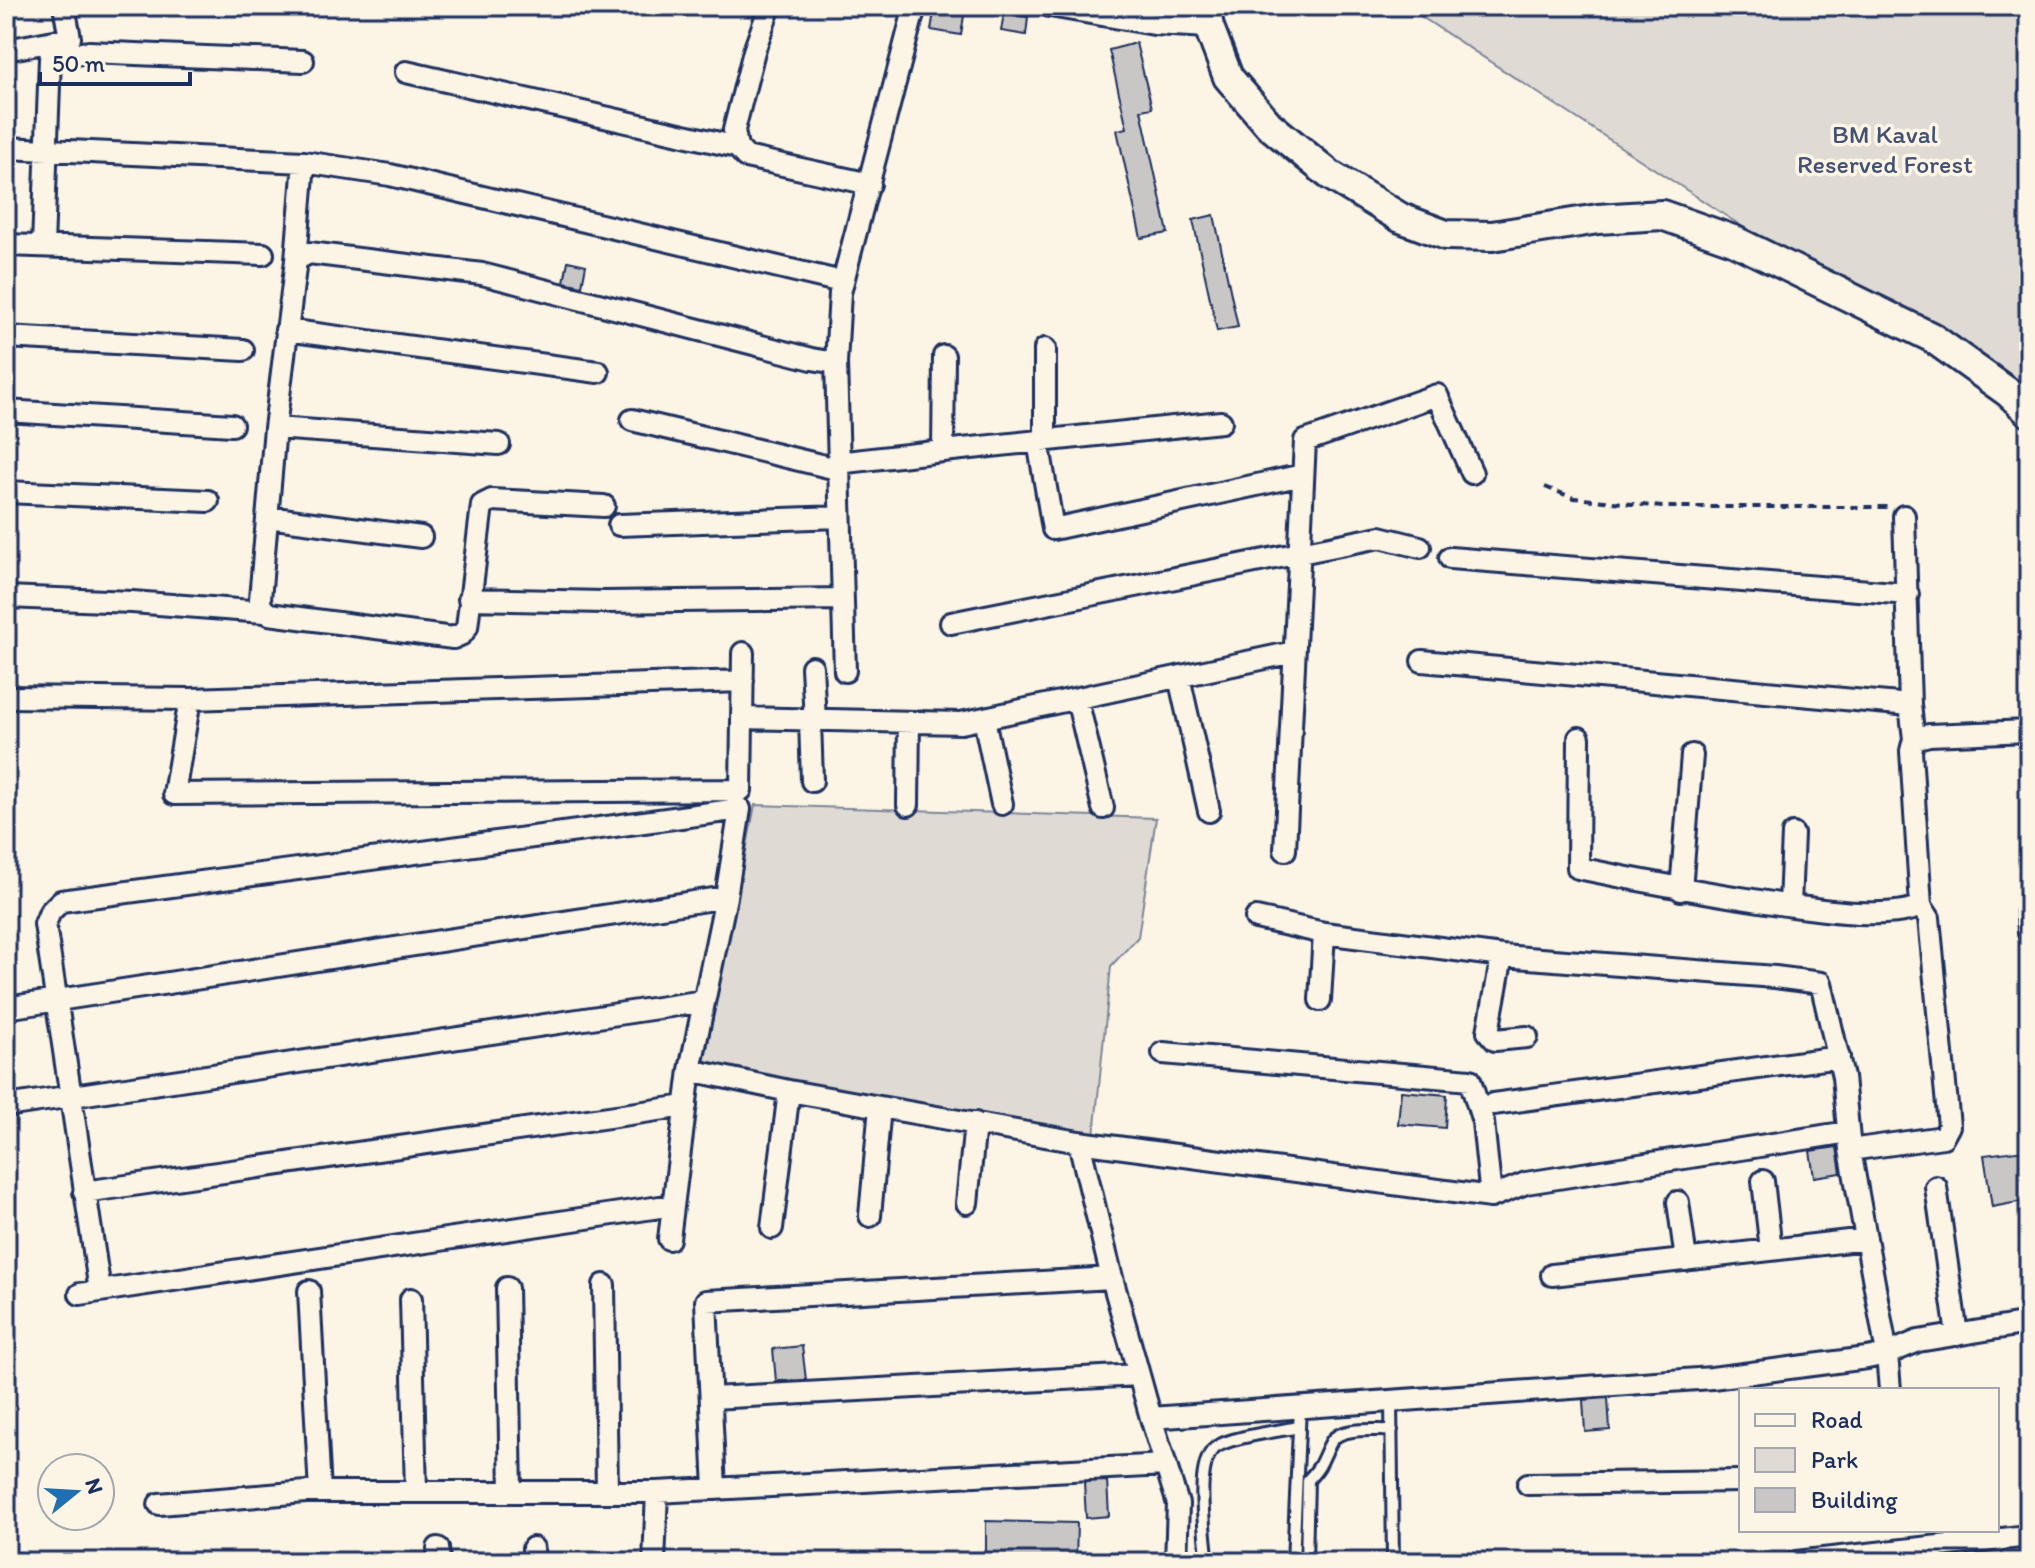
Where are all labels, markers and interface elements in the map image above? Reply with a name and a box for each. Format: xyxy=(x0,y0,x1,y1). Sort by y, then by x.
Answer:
scale bar xyxy=(40,36,190,86)
text: 50 m xyxy=(52,49,105,78)
park label: BM Kaval Reserved Forest xyxy=(1797,118,1973,180)
legend xyxy=(1739,1388,1999,1532)
text: Road xyxy=(1811,1405,1863,1434)
text: Park xyxy=(1811,1445,1858,1474)
north arrow xyxy=(36,1452,116,1532)
text: N xyxy=(79,1475,110,1497)
text: Building xyxy=(1811,1485,1898,1514)

